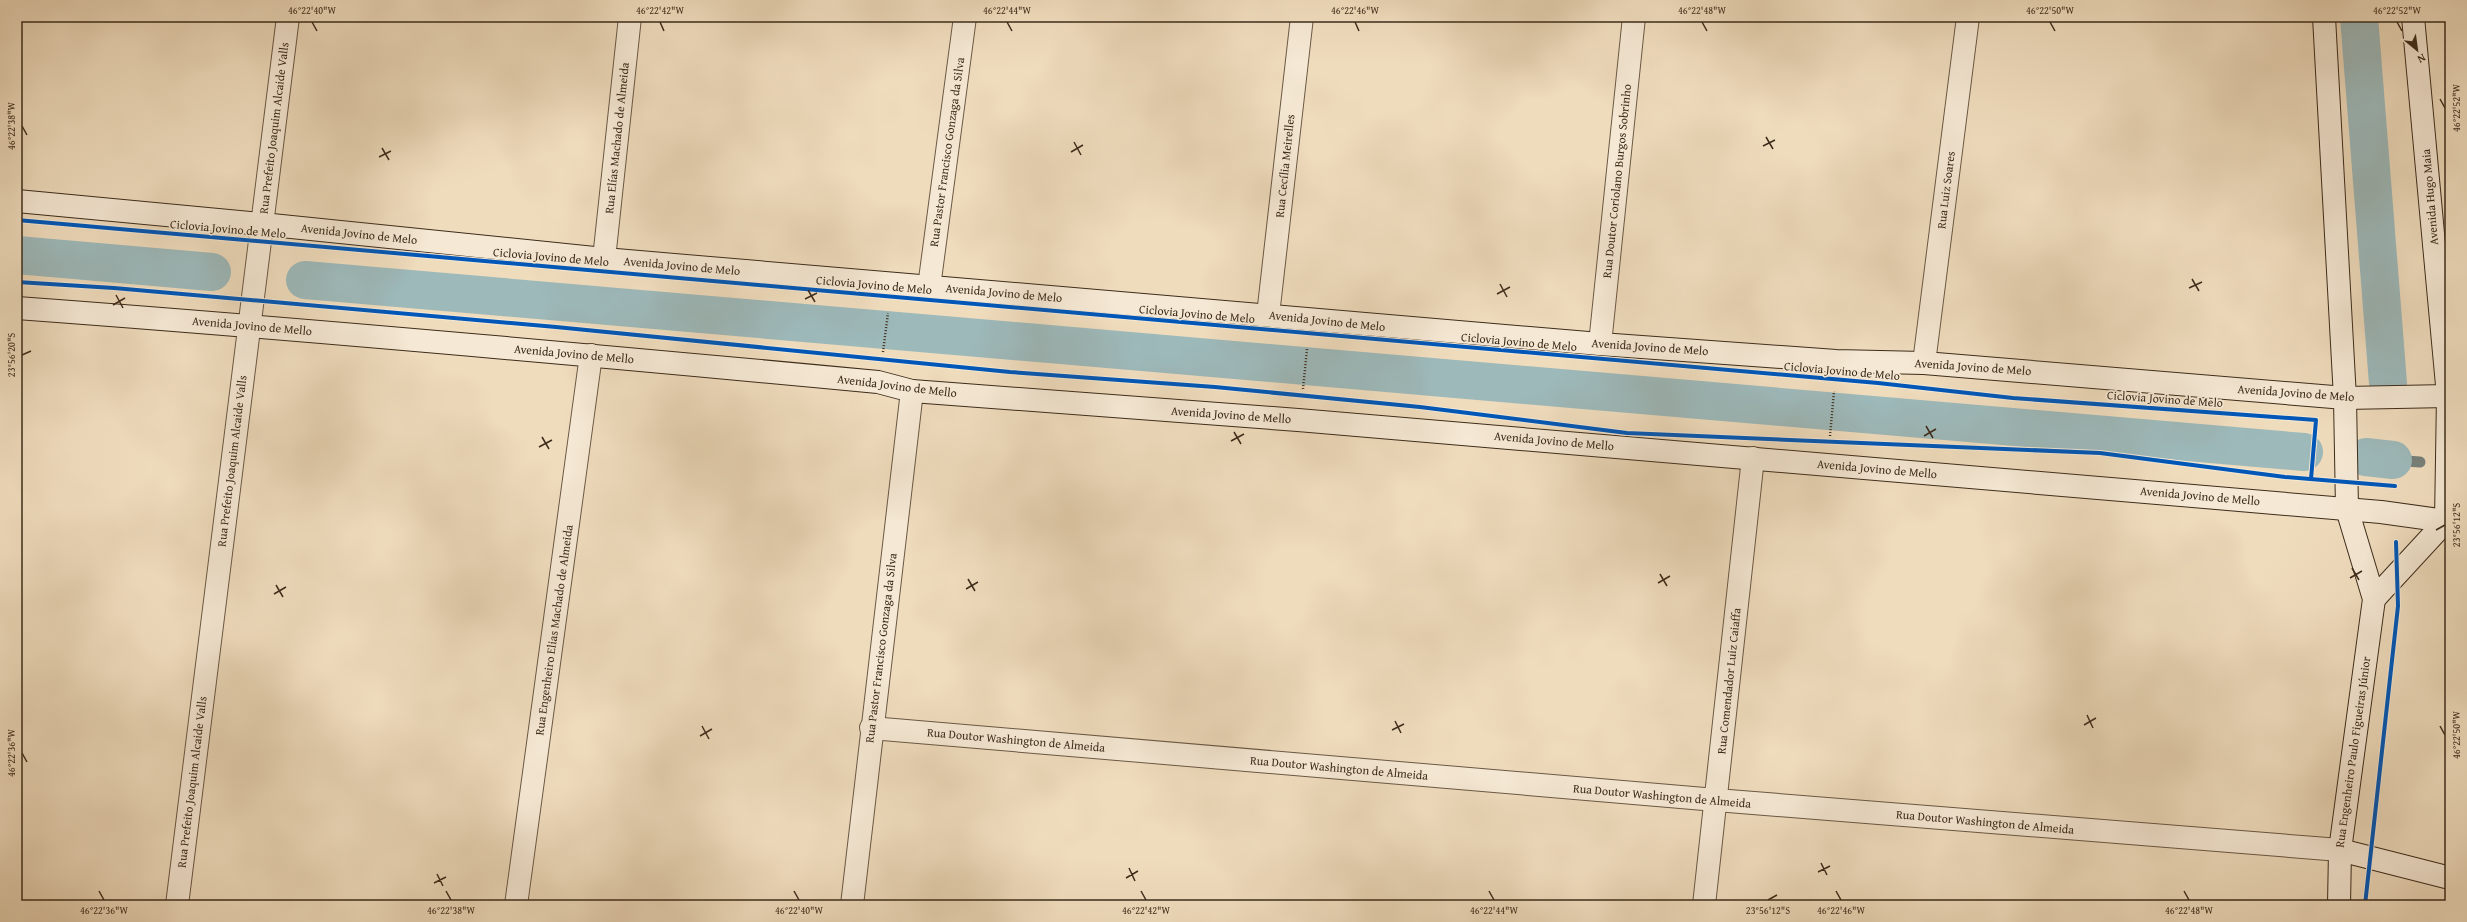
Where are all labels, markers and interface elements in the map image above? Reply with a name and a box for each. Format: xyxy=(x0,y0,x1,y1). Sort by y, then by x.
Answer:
text: 46°22'40"W xyxy=(288,3,336,18)
text: 46°22'42"W xyxy=(636,3,684,18)
text: 46°22'44"W xyxy=(983,3,1031,18)
text: 46°22'46"W xyxy=(1331,3,1379,18)
text: 46°22'48"W xyxy=(1678,3,1726,18)
text: 46°22'50"W xyxy=(2026,3,2074,18)
text: 46°22'52"W xyxy=(2373,3,2421,18)
north arrow xyxy=(2397,30,2437,70)
street label: Rua Prefeito Joaquim Alcaide Valls xyxy=(255,41,292,215)
text: N xyxy=(2414,50,2429,68)
street label: Rua Pastor Francisco Gonzaga da Silva xyxy=(925,56,968,248)
street label: Rua Elías Machado de Almeida xyxy=(600,61,633,214)
street label: Rua Doutor Coriolano Burgos Sobrinho xyxy=(1598,83,1635,279)
text: 46°22'52"W xyxy=(2449,84,2464,132)
text: 46°22'38"W xyxy=(4,102,19,150)
street label: Rua Cecília Meirelles xyxy=(1271,113,1298,219)
street label: Avenida Hugo Maia xyxy=(2417,148,2442,246)
street label: Rua Luiz Soares xyxy=(1932,150,1959,230)
street label: Ciclovia Jovino de Melo xyxy=(169,215,287,242)
street label: Avenida Jovino de Melo xyxy=(300,219,418,248)
street label: Ciclovia Jovino de Melo xyxy=(492,243,610,270)
street label: Avenida Jovino de Melo xyxy=(623,252,741,279)
street label: Ciclovia Jovino de Melo xyxy=(815,271,933,298)
street label: Avenida Jovino de Melo xyxy=(945,279,1063,306)
street label: Ciclovia Jovino de Melo xyxy=(1138,300,1256,327)
street label: Avenida Jovino de Melo xyxy=(1268,306,1386,335)
street label: Avenida Jovino de Mello xyxy=(191,312,313,339)
street label: Ciclovia Jovino de Melo xyxy=(1460,328,1578,355)
text: 23°56'20"S xyxy=(4,333,19,377)
street label: Avenida Jovino de Melo xyxy=(1591,334,1709,359)
street label: Avenida Jovino de Mello xyxy=(513,340,635,367)
street label: Avenida Jovino de Melo xyxy=(1914,354,2032,379)
street label: Ciclovia Jovino de Melo xyxy=(1783,357,1901,384)
street label: Avenida Jovino de Mello xyxy=(836,370,958,401)
street label: Rua Prefeito Joaquim Alcaide Valls xyxy=(213,374,250,548)
street label: Avenida Jovino de Melo xyxy=(2237,380,2355,405)
street label: Ciclovia Jovino de Melo xyxy=(2107,386,2224,411)
street label: Avenida Jovino de Mello xyxy=(1170,402,1292,427)
street label: Avenida Jovino de Mello xyxy=(1493,427,1615,454)
street label: Avenida Jovino de Mello xyxy=(1816,455,1938,482)
street label: Avenida Jovino de Mello xyxy=(2139,482,2261,509)
text: 23°56'12"S xyxy=(2449,503,2464,547)
street label: Rua Engenheiro Elias Machado de Almeida xyxy=(530,523,577,736)
street label: Rua Pastor Francisco Gonzaga da Silva xyxy=(860,552,901,744)
street label: Rua Comendador Luiz Caiaffa xyxy=(1712,607,1745,755)
street label: Rua Engenheiro Paulo Figueiras Júnior xyxy=(2331,655,2374,849)
street label: Rua Prefeito Joaquim Alcaide Valls xyxy=(173,695,210,869)
text: 46°22'50"W xyxy=(2449,711,2464,759)
street label: Rua Doutor Washington de Almeida xyxy=(926,723,1106,756)
text: 46°22'36"W xyxy=(4,729,19,777)
street label: Rua Doutor Washington de Almeida xyxy=(1249,751,1429,784)
street label: Rua Doutor Washington de Almeida xyxy=(1572,779,1752,812)
street label: Rua Doutor Washington de Almeida xyxy=(1895,805,2075,838)
text: 46°22'36"W xyxy=(80,903,128,918)
text: 46°22'38"W xyxy=(427,903,475,918)
text: 46°22'40"W xyxy=(775,903,823,918)
text: 46°22'42"W xyxy=(1122,903,1170,918)
text: 46°22'44"W xyxy=(1470,903,1518,918)
text: 23°56'12"S xyxy=(1746,903,1790,918)
text: 46°22'46"W xyxy=(1817,903,1865,918)
text: 46°22'48"W xyxy=(2165,903,2213,918)

